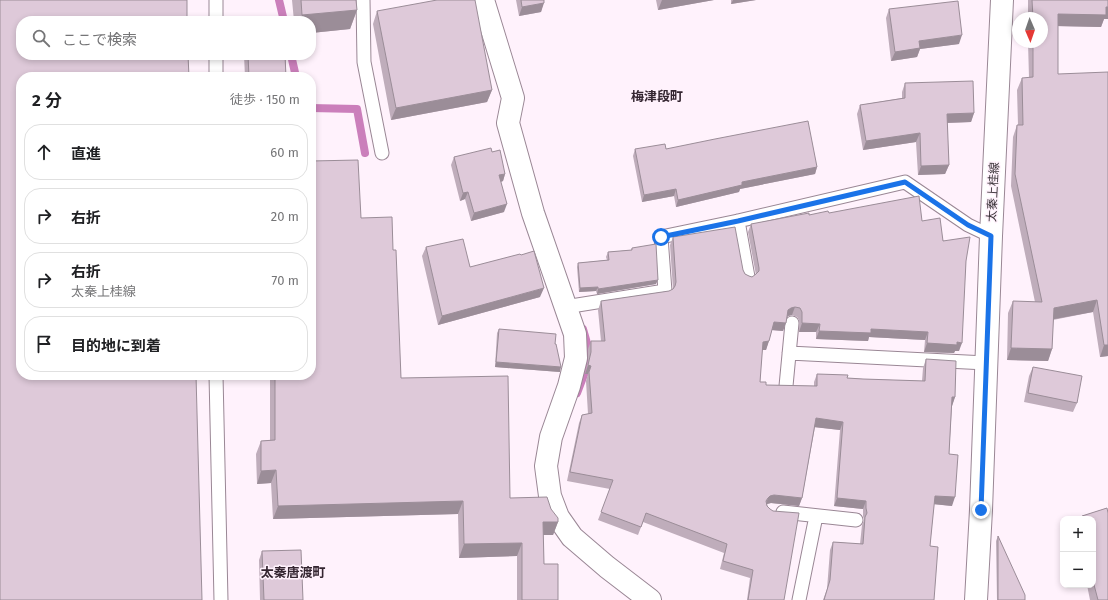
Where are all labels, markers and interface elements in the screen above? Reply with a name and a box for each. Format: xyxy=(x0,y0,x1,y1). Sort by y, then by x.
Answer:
north arrow xyxy=(1012,12,1048,48)
search box xyxy=(16,16,316,60)
icon: search xyxy=(30,27,52,49)
text: ここで検索 xyxy=(62,31,137,49)
district label: 梅津段町 xyxy=(631,89,683,104)
text: 2 分 xyxy=(32,90,62,111)
text: 徒歩 · 150 m xyxy=(230,92,300,107)
icon: ahead xyxy=(33,141,55,163)
text: 直進 xyxy=(71,145,101,163)
text: 60 m xyxy=(270,145,299,160)
street label: 太秦上桂線 xyxy=(984,162,1002,222)
icon: right xyxy=(33,205,55,227)
text: 右折 xyxy=(71,209,101,227)
text: 20 m xyxy=(271,209,299,224)
route start xyxy=(652,228,670,246)
text: 右折 xyxy=(71,263,101,281)
icon: right xyxy=(33,269,55,291)
text: 70 m xyxy=(272,273,299,288)
text: 太秦上桂線 xyxy=(71,284,136,299)
icon: arrive xyxy=(33,333,55,355)
text: 目的地に到着 xyxy=(71,337,161,355)
route end xyxy=(972,501,990,519)
map controls xyxy=(1060,516,1096,588)
button: + xyxy=(1060,516,1096,552)
button: − xyxy=(1060,552,1096,588)
district label: 太秦唐渡町 xyxy=(260,565,326,580)

